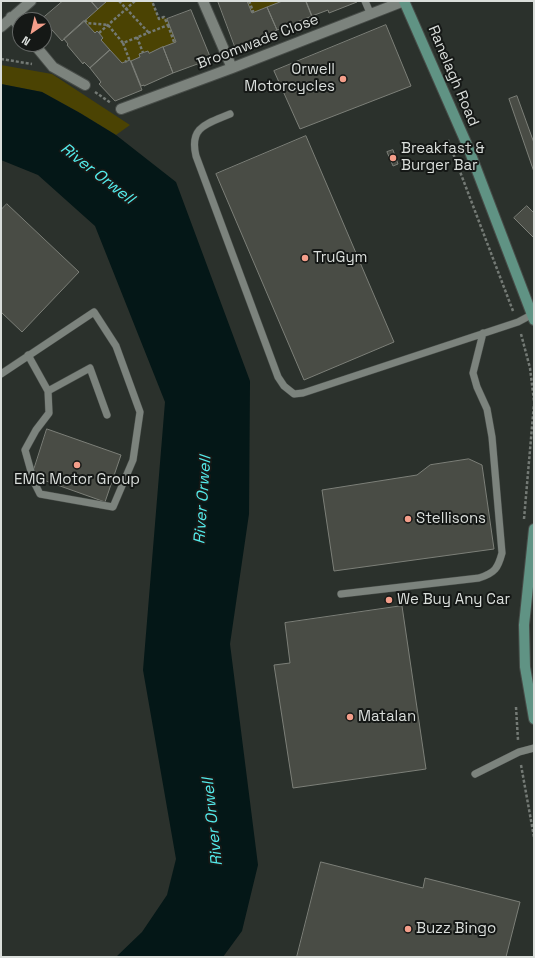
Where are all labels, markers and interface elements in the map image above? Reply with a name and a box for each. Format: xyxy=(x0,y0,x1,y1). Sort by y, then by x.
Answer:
street label: Broomwade Close xyxy=(195,11,321,73)
north arrow xyxy=(12,12,52,52)
street label: Ranelagh Road xyxy=(424,23,482,129)
text: N xyxy=(19,33,33,49)
place label: Orwell Motorcycles xyxy=(244,61,335,96)
marker: Orwell Motorcycles xyxy=(338,74,348,84)
water label: River Orwell xyxy=(56,139,138,209)
place label: Breakfast & Burger Bar xyxy=(401,140,484,175)
marker: Breakfast & Burger Bar xyxy=(388,153,398,163)
place label: TruGym xyxy=(313,249,367,267)
marker: TruGym xyxy=(300,253,310,263)
water label: River Orwell xyxy=(190,455,216,545)
marker: EMG Motor Group xyxy=(72,460,82,470)
place label: EMG Motor Group xyxy=(14,471,140,489)
place label: Stellisons xyxy=(416,510,486,528)
marker: Stellisons xyxy=(403,514,413,524)
place label: We Buy Any Car xyxy=(397,591,510,609)
marker: We Buy Any Car xyxy=(384,595,394,605)
place label: Matalan xyxy=(358,708,416,726)
marker: Matalan xyxy=(345,712,355,722)
water label: River Orwell xyxy=(199,777,227,867)
place label: Buzz Bingo xyxy=(416,920,496,938)
marker: Buzz Bingo xyxy=(403,924,413,934)

